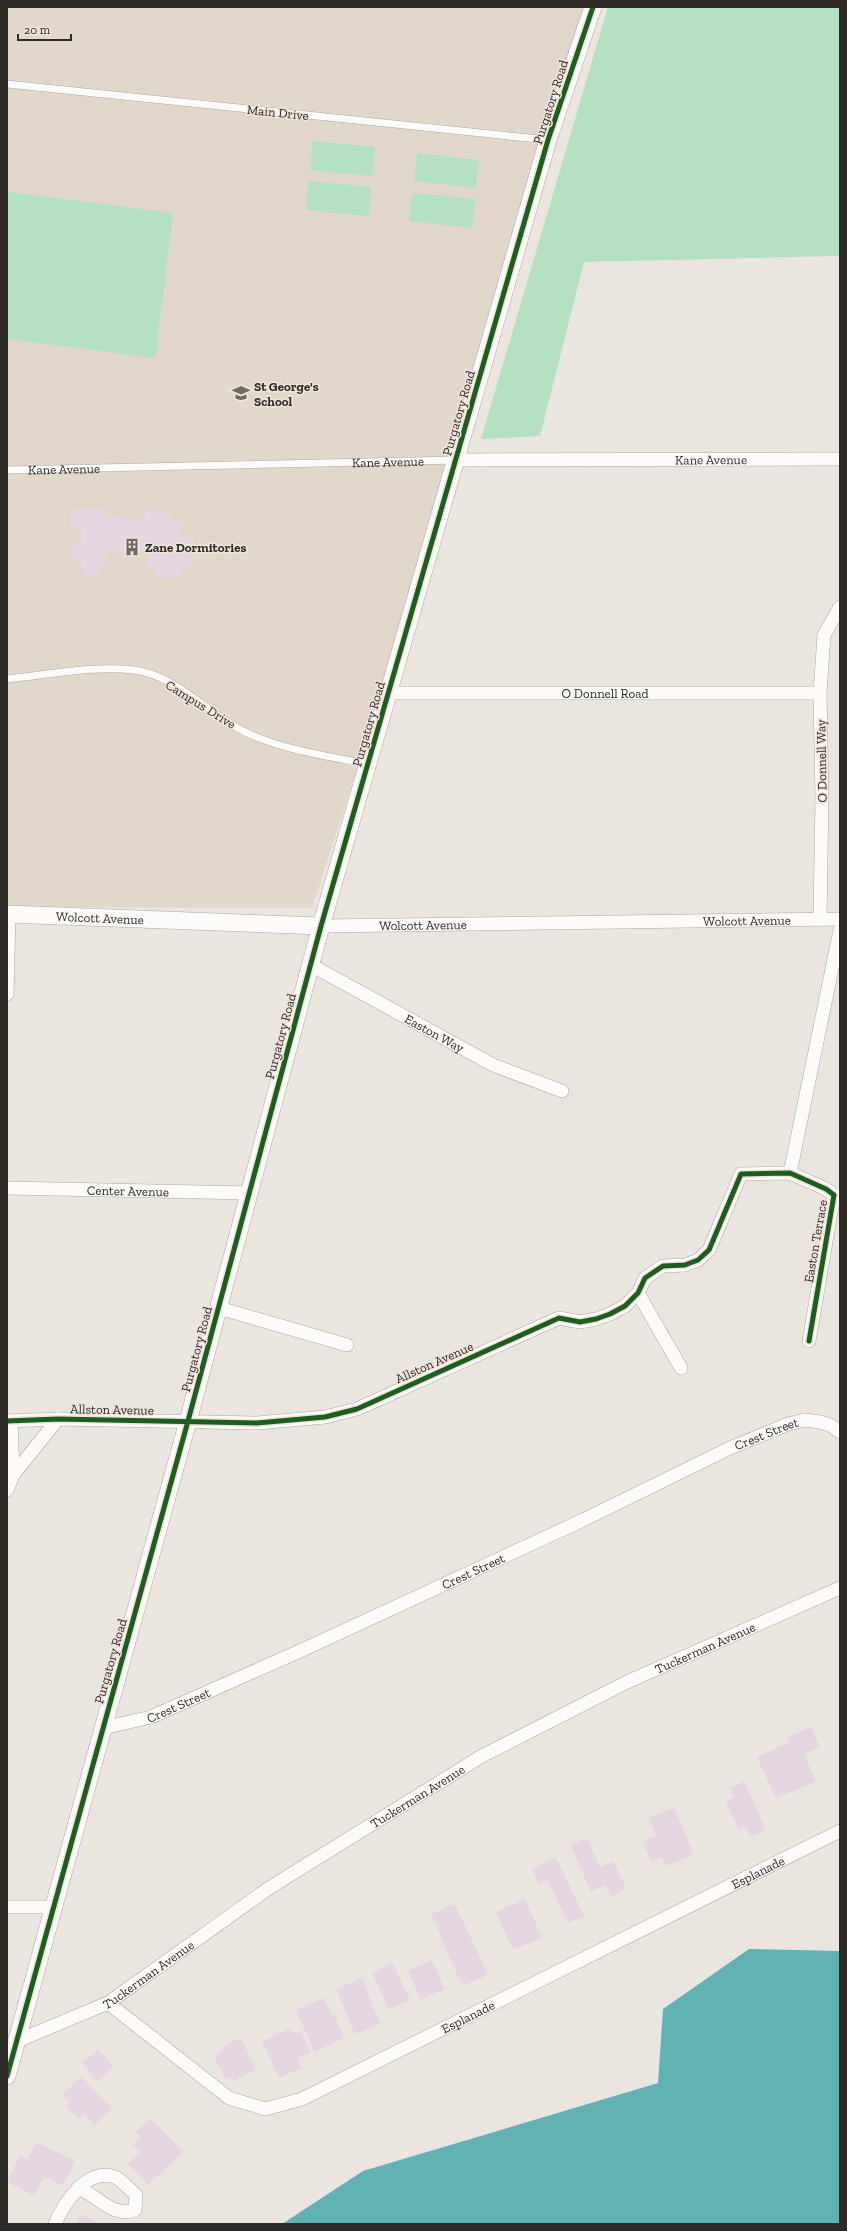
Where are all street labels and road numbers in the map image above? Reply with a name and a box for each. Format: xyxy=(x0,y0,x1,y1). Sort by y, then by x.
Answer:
street label: Purgatory Road xyxy=(530,58,571,146)
street label: Main Drive xyxy=(246,102,310,123)
street label: Purgatory Road xyxy=(439,369,478,457)
street label: Kane Avenue xyxy=(675,452,747,467)
street label: Kane Avenue xyxy=(352,454,424,470)
street label: Kane Avenue xyxy=(28,461,100,478)
street label: Campus Drive xyxy=(163,677,238,732)
street label: Purgatory Road xyxy=(349,680,388,768)
street label: O Donnell Road xyxy=(561,686,649,701)
street label: O Donnell Way xyxy=(813,719,830,803)
street label: Wolcott Avenue xyxy=(56,909,144,927)
street label: Wolcott Avenue xyxy=(703,913,791,929)
street label: Wolcott Avenue xyxy=(379,917,467,933)
street label: Purgatory Road xyxy=(262,992,299,1080)
street label: Easton Way xyxy=(402,1011,467,1056)
street label: Center Avenue xyxy=(87,1183,169,1199)
street label: Easton Terrace xyxy=(801,1198,830,1284)
street label: Purgatory Road xyxy=(178,1305,215,1393)
street label: Allston Avenue xyxy=(393,1339,476,1386)
street label: Allston Avenue xyxy=(70,1401,154,1418)
street label: Crest Street xyxy=(732,1415,800,1453)
street label: Crest Street xyxy=(439,1550,507,1592)
street label: Purgatory Road xyxy=(91,1617,130,1705)
street label: Tuckerman Avenue xyxy=(653,1619,758,1677)
street label: Crest Street xyxy=(144,1685,213,1726)
street label: Tuckerman Avenue xyxy=(368,1762,468,1831)
street label: Esplanade xyxy=(729,1853,787,1892)
street label: Tuckerman Avenue xyxy=(101,1937,197,2012)
street label: Esplanade xyxy=(439,1997,497,2036)

